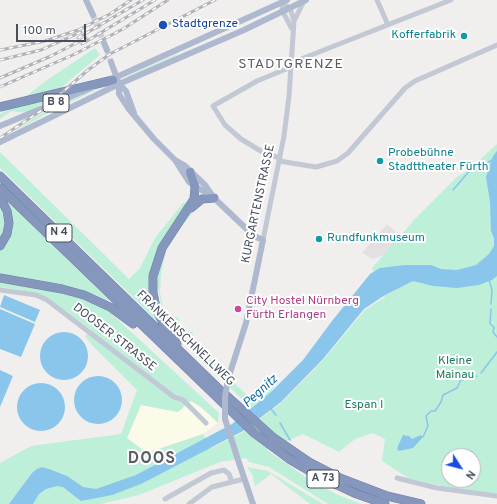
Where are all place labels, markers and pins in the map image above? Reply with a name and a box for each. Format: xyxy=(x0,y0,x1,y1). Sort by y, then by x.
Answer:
place label: Stadtgrenze xyxy=(172,18,238,32)
marker: Stadtgrenze xyxy=(157,19,169,31)
place label: Kofferfabrik xyxy=(391,29,456,43)
marker: Kofferfabrik xyxy=(459,31,469,41)
place label: Probebühne Stadttheater Fürth xyxy=(388,147,488,175)
marker: Probebühne Stadttheater Fürth xyxy=(375,156,385,166)
place label: Rundfunkmuseum xyxy=(327,232,425,246)
marker: Rundfunkmuseum xyxy=(314,234,324,244)
place label: City Hostel Nürnberg Fürth Erlangen xyxy=(246,295,359,323)
marker: City Hostel Nürnberg Fürth Erlangen xyxy=(233,304,243,314)

